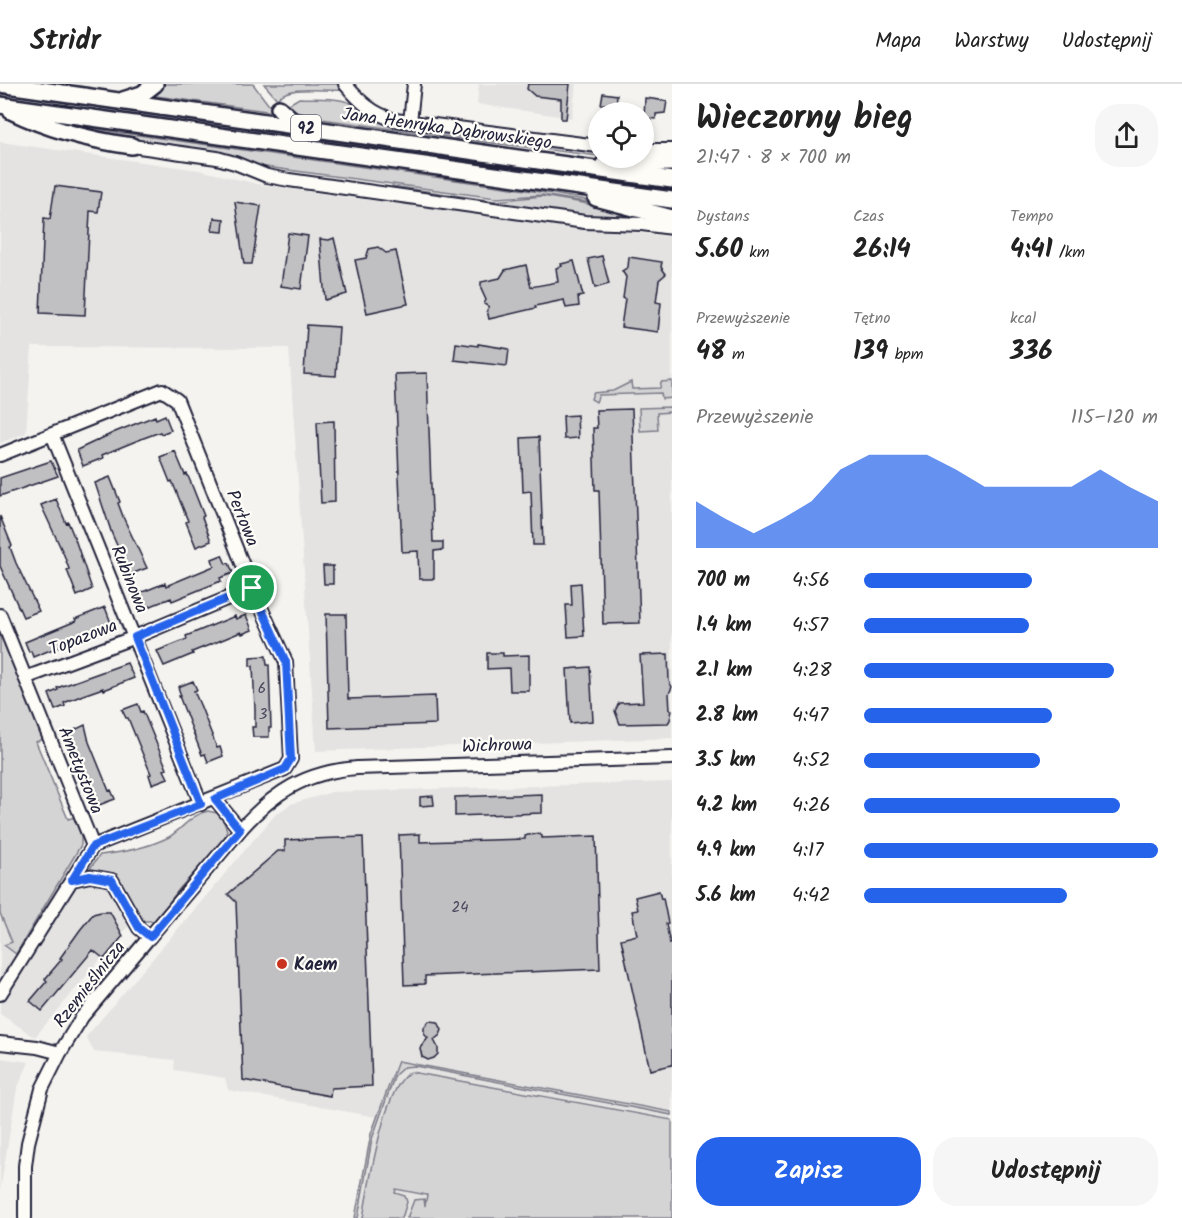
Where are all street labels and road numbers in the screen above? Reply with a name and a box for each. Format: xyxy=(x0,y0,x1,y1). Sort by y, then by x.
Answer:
street label: Jana Henryka Dąbrowskiego xyxy=(340,100,553,159)
road number: 92 xyxy=(291,115,321,141)
street label: Perłowa xyxy=(217,486,266,551)
street label: Rubinowa xyxy=(102,541,155,618)
street label: Topazowa xyxy=(45,612,122,665)
street label: Ametystowa xyxy=(49,722,110,819)
street label: Wichrowa xyxy=(461,731,533,762)
street label: Rzemieślnicza xyxy=(47,935,133,1035)

